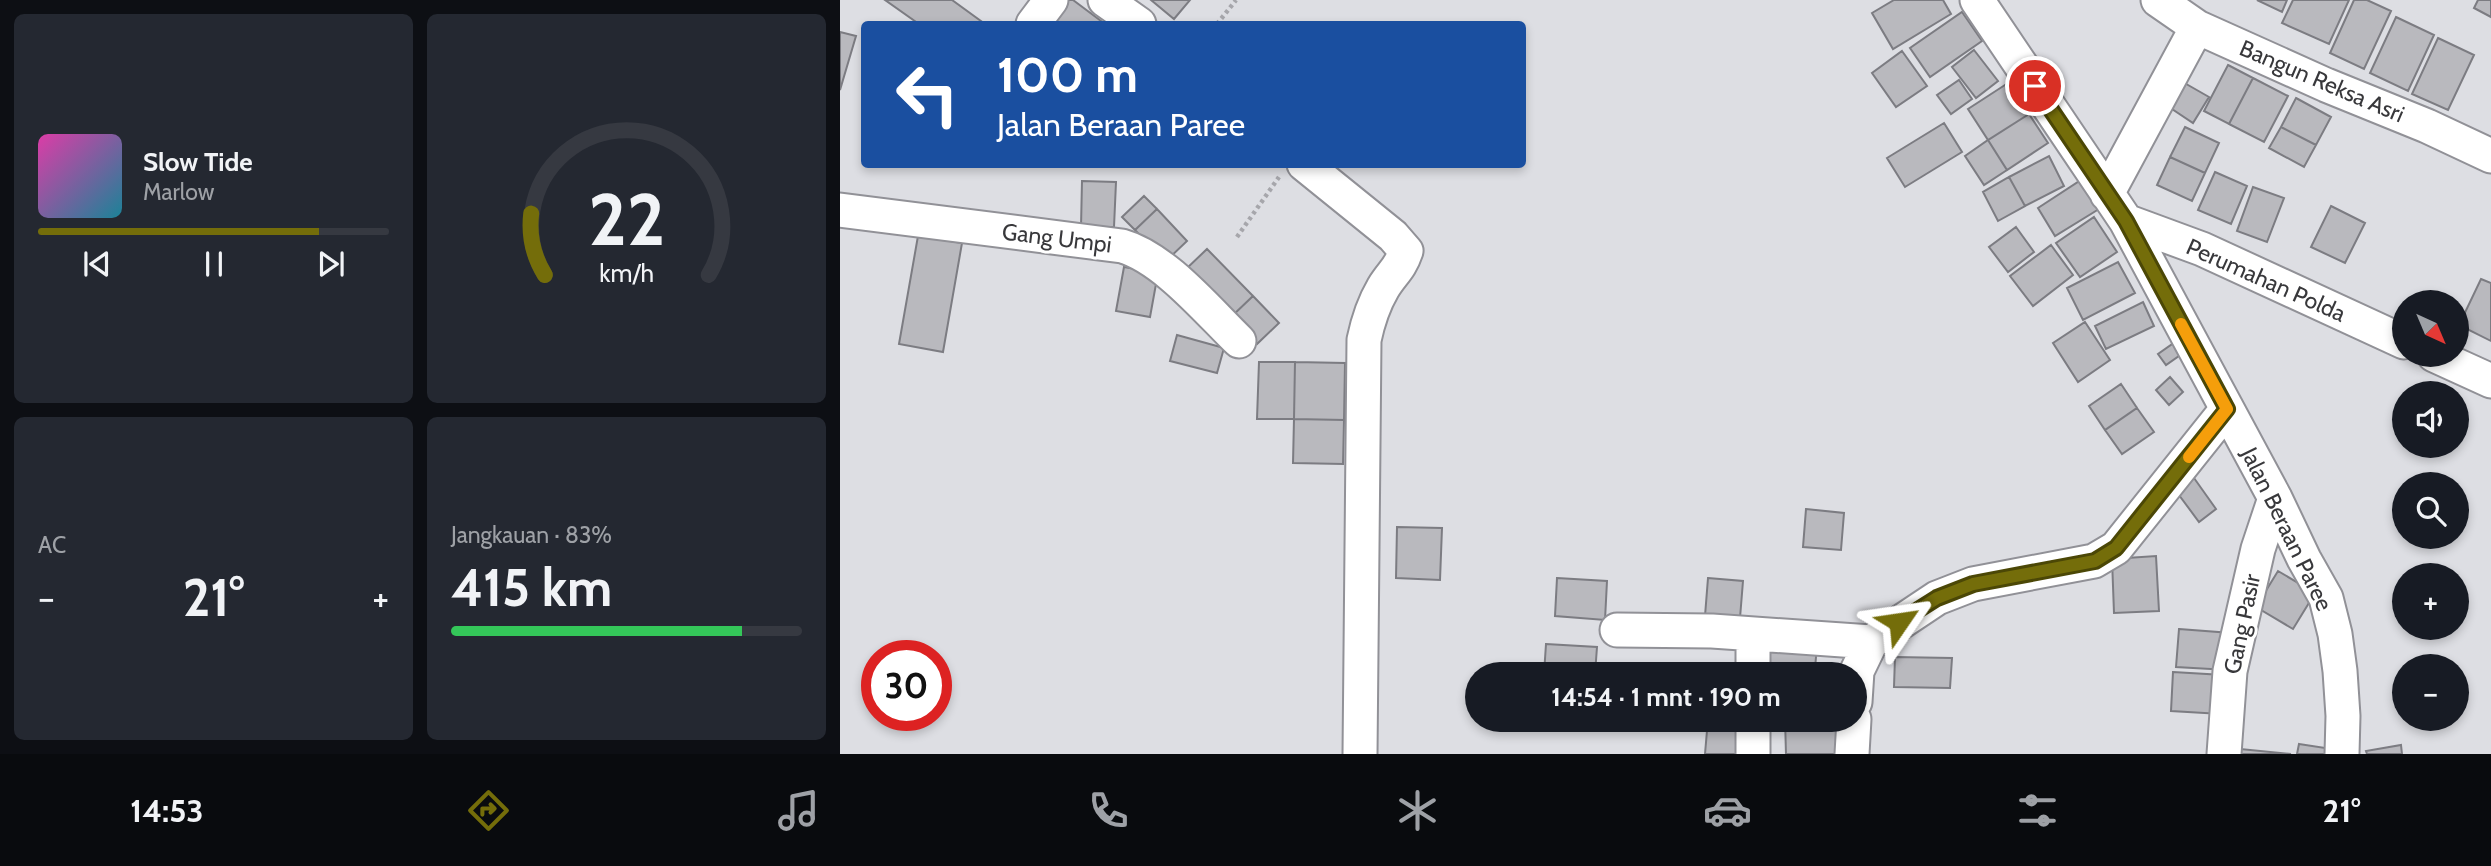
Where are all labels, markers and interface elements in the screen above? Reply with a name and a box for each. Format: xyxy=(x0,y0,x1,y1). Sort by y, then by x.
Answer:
street label: Bangun Reksa Asri xyxy=(2235,34,2409,128)
text: 100 m xyxy=(997,45,1138,104)
icon: left xyxy=(882,49,973,140)
pin xyxy=(2005,56,2065,116)
icon: arrive xyxy=(2016,67,2054,105)
text: Jalan Beraan Paree xyxy=(997,105,1245,144)
text: Slow Tide xyxy=(143,146,253,178)
text: 22 xyxy=(588,175,665,263)
text: Marlow xyxy=(143,178,214,206)
street label: Gang Umpi xyxy=(1001,217,1113,259)
street label: Perumahan Polda xyxy=(2182,232,2350,328)
icon: previous xyxy=(78,245,116,283)
icon: pause xyxy=(195,245,233,283)
icon: next xyxy=(312,245,350,283)
text: km/h xyxy=(599,258,654,288)
north arrow xyxy=(2392,290,2469,368)
map controls xyxy=(2392,290,2469,731)
button: sound xyxy=(2392,381,2469,458)
street label: Jalan Beraan Paree xyxy=(2235,442,2339,615)
button: search xyxy=(2392,472,2469,549)
text: Jangkauan · 83% xyxy=(451,521,612,549)
text: AC xyxy=(38,531,66,559)
text: 415 km xyxy=(451,556,612,619)
button: + xyxy=(2392,563,2469,640)
text: 21° xyxy=(183,566,244,629)
street label: Gang Pasir xyxy=(2218,571,2266,677)
text: − xyxy=(38,574,55,621)
text: + xyxy=(372,574,389,621)
position arrow xyxy=(1862,585,1936,659)
speed limit sign: 30 xyxy=(861,640,952,731)
button: − xyxy=(2392,654,2469,731)
text: 14:54 · 1 mnt · 190 m xyxy=(1551,681,1781,713)
icon: directions xyxy=(464,786,513,835)
icon: music xyxy=(774,786,823,835)
icon: phone xyxy=(1084,786,1133,835)
icon: climate xyxy=(1393,786,1442,835)
icon: car xyxy=(1703,786,1752,835)
icon: filters xyxy=(2013,786,2062,835)
text: 14:53 xyxy=(130,791,204,830)
text: 21° xyxy=(2323,791,2361,830)

